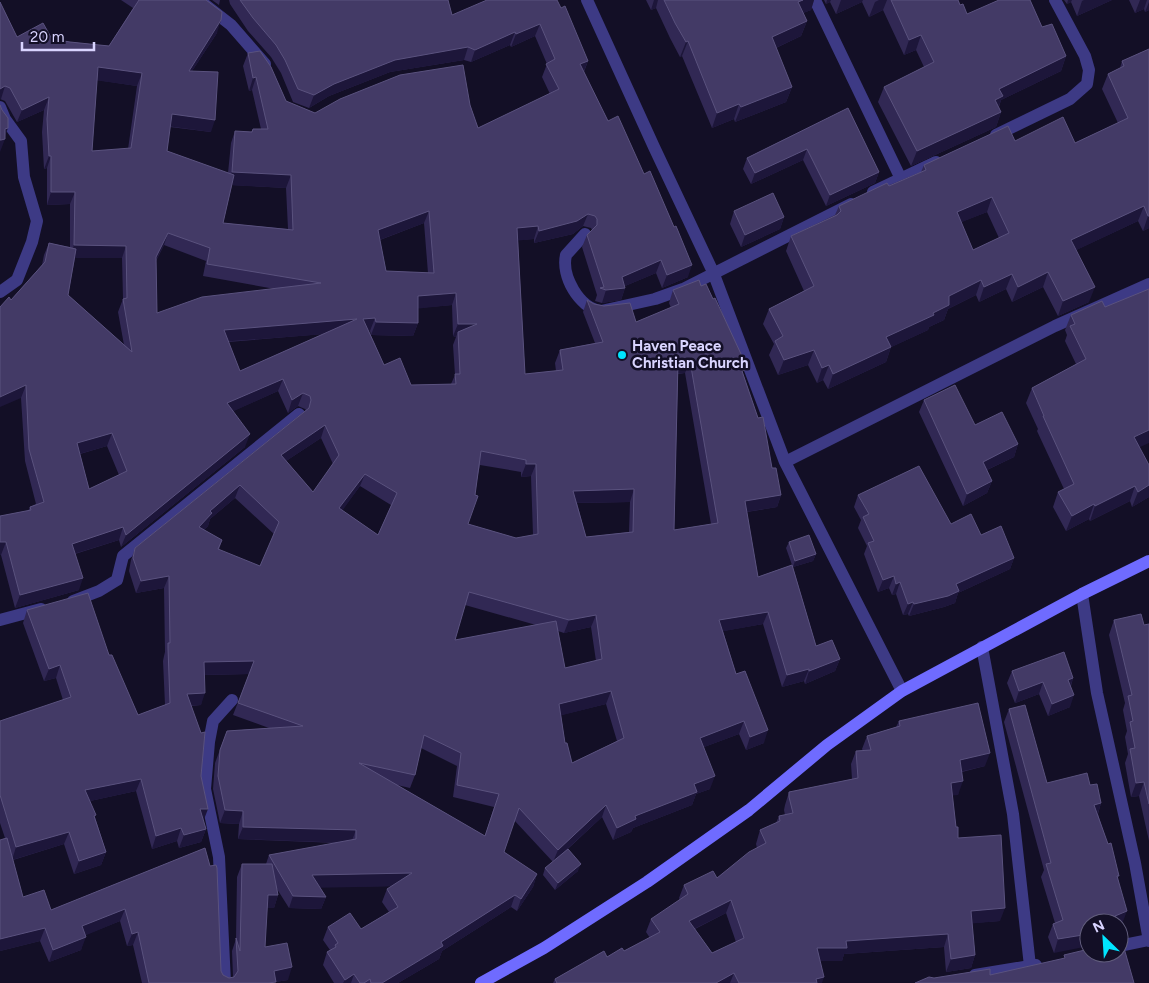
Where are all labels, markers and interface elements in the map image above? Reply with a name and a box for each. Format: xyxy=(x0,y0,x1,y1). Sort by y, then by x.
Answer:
scale bar xyxy=(22,20,95,52)
text: 20 m xyxy=(30,28,64,46)
place label: Haven Peace Christian Church xyxy=(632,337,748,372)
marker: Haven Peace Christian Church xyxy=(616,349,628,361)
north arrow xyxy=(1079,913,1129,963)
text: N xyxy=(1090,917,1107,937)

